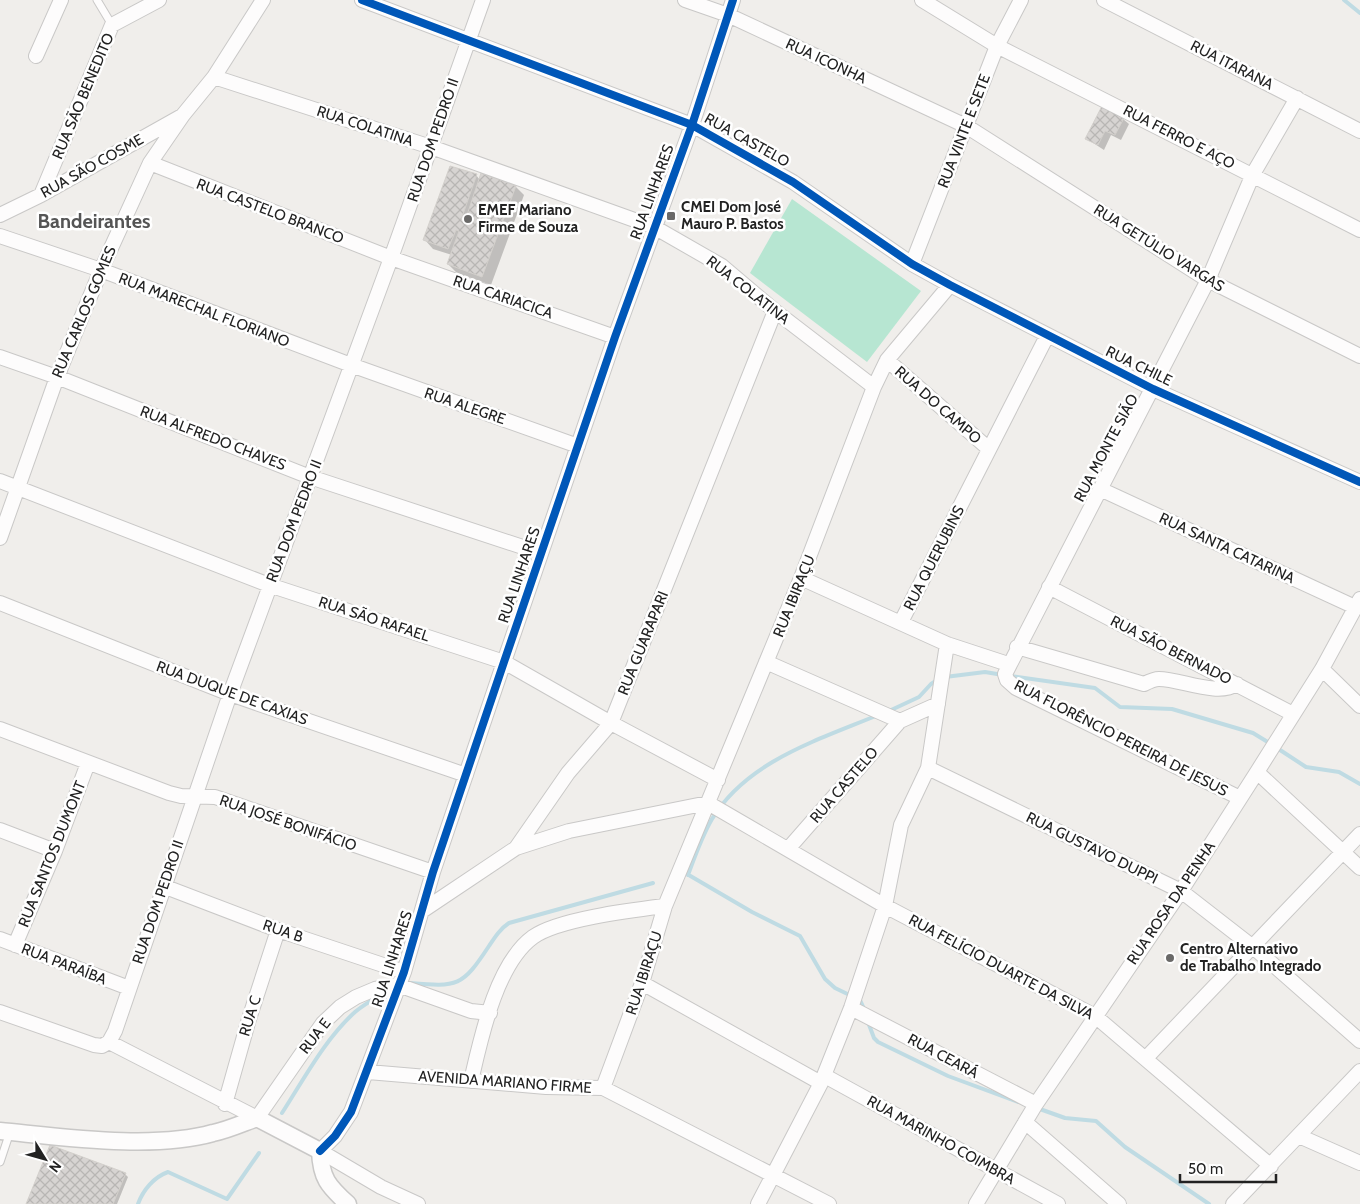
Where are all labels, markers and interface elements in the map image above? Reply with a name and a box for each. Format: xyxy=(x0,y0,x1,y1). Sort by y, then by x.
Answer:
street label: RUA SÃO BENEDITO xyxy=(48,30,118,162)
street label: RUA ICONHA xyxy=(783,34,870,88)
street label: RUA ITARANA xyxy=(1188,36,1277,94)
street label: RUA VINTE E SETE xyxy=(934,71,994,191)
street label: RUA DOM PEDRO II xyxy=(403,76,463,204)
street label: RUA FERRO E AÇO xyxy=(1120,101,1238,173)
street label: RUA COLATINA xyxy=(314,102,416,150)
street label: RUA CASTELO xyxy=(701,109,793,171)
street label: RUA SÃO COSME xyxy=(37,130,147,202)
street label: RUA LINHARES xyxy=(626,142,678,242)
street label: RUA CASTELO BRANCO xyxy=(194,175,346,247)
place label: CMEI Dom José Mauro P. Bastos xyxy=(681,198,784,233)
street label: RUA GETÚLIO VARGAS xyxy=(1090,200,1228,296)
place label: EMEF Mariano Firme de Souza xyxy=(478,201,579,236)
district label: Bandeirantes xyxy=(37,209,151,233)
marker: CMEI Dom José Mauro P. Bastos xyxy=(665,210,677,222)
marker: EMEF Mariano Firme de Souza xyxy=(462,213,474,225)
street label: RUA CARLOS GOMES xyxy=(48,243,120,381)
street label: RUA COLATINA xyxy=(703,252,794,328)
street label: RUA MARECHAL FLORIANO xyxy=(116,269,292,351)
street label: RUA CARIACICA xyxy=(451,272,556,323)
street label: RUA CHILE xyxy=(1103,342,1175,390)
street label: RUA DO CAMPO xyxy=(891,363,985,447)
street label: RUA ALEGRE xyxy=(422,384,508,428)
street label: RUA MONTE SIÃO xyxy=(1070,391,1142,505)
street label: RUA ALFREDO CHAVES xyxy=(138,402,289,474)
street label: RUA DOM PEDRO II xyxy=(262,457,326,585)
street label: RUA QUERUBINS xyxy=(900,502,968,613)
street label: RUA SANTA CATARINA xyxy=(1156,509,1298,588)
street label: RUA LINHARES xyxy=(494,525,544,625)
street label: RUA IBIRAÇU xyxy=(769,552,819,640)
street label: RUA GUARAPARI xyxy=(614,588,672,698)
street label: RUA SÃO RAFAEL xyxy=(316,593,432,646)
street label: RUA SÃO BERNADO xyxy=(1107,612,1235,688)
street label: RUA DUQUE DE CAXIAS xyxy=(154,657,310,729)
street label: RUA FLORÊNCIO PEREIRA DE JESUS xyxy=(1011,675,1232,800)
street label: RUA CASTELO xyxy=(806,743,882,827)
street label: RUA SANTOS DUMONT xyxy=(14,778,90,930)
street label: RUA JOSÉ BONIFÁCIO xyxy=(217,790,359,855)
street label: RUA GUSTAVO DUPPI xyxy=(1023,808,1161,888)
street label: RUA ROSA DA PENHA xyxy=(1123,837,1219,968)
street label: RUA DOM PEDRO II xyxy=(128,838,188,966)
street label: RUA LINHARES xyxy=(368,908,416,1009)
street label: RUA FELÍCIO DUARTE DA SILVA xyxy=(906,910,1098,1024)
street label: RUA B xyxy=(261,916,305,946)
street label: RUA IBIRAÇU xyxy=(622,929,666,1017)
street label: RUA PARAÍBA xyxy=(19,939,110,989)
place label: Centro Alternativo de Trabalho Integrado xyxy=(1180,940,1322,975)
marker: Centro Alternativo de Trabalho Integrado xyxy=(1164,952,1176,964)
street label: RUA C xyxy=(235,994,265,1038)
street label: RUA E xyxy=(295,1014,335,1058)
street label: RUA CEARÁ xyxy=(905,1029,983,1082)
street label: AVENIDA MARIANO FIRME xyxy=(418,1067,592,1097)
street label: RUA MARINHO COIMBRA xyxy=(864,1092,1019,1189)
north arrow xyxy=(20,1134,70,1184)
scale bar xyxy=(1180,1152,1276,1184)
text: N xyxy=(45,1157,66,1176)
text: 50 m xyxy=(1188,1160,1223,1178)

